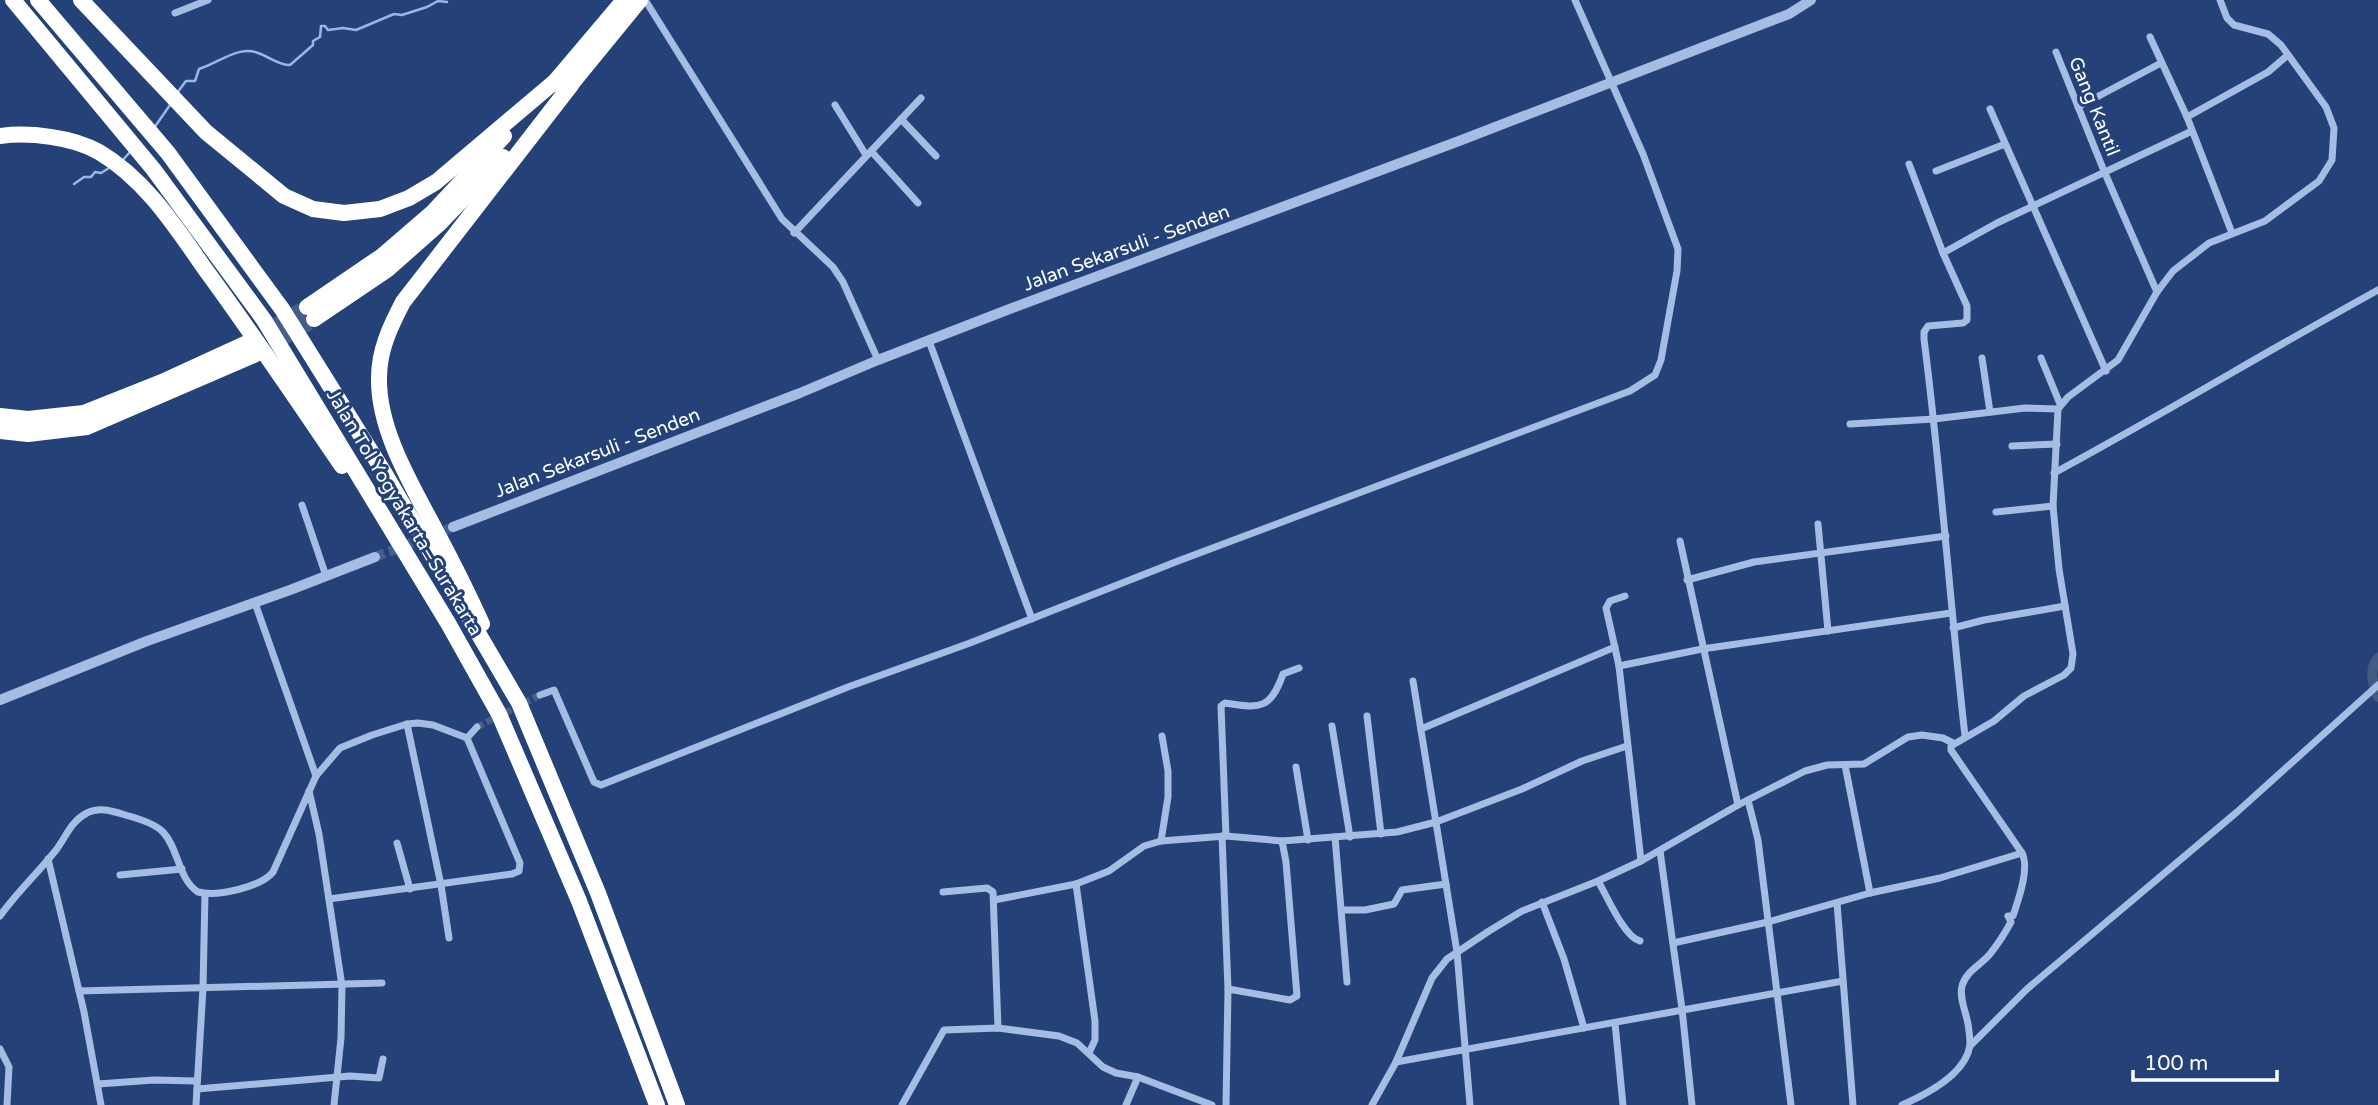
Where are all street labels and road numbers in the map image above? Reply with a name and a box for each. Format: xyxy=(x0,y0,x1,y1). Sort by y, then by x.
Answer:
street label: Gang Kantil xyxy=(2064,54,2124,159)
street label: Jalan Sekarsuli - Senden xyxy=(1020,200,1233,296)
street label: Jalan Tol Yogyakarta–Surakarta xyxy=(322,385,487,640)
street label: Jalan Sekarsuli - Senden xyxy=(492,404,703,502)

